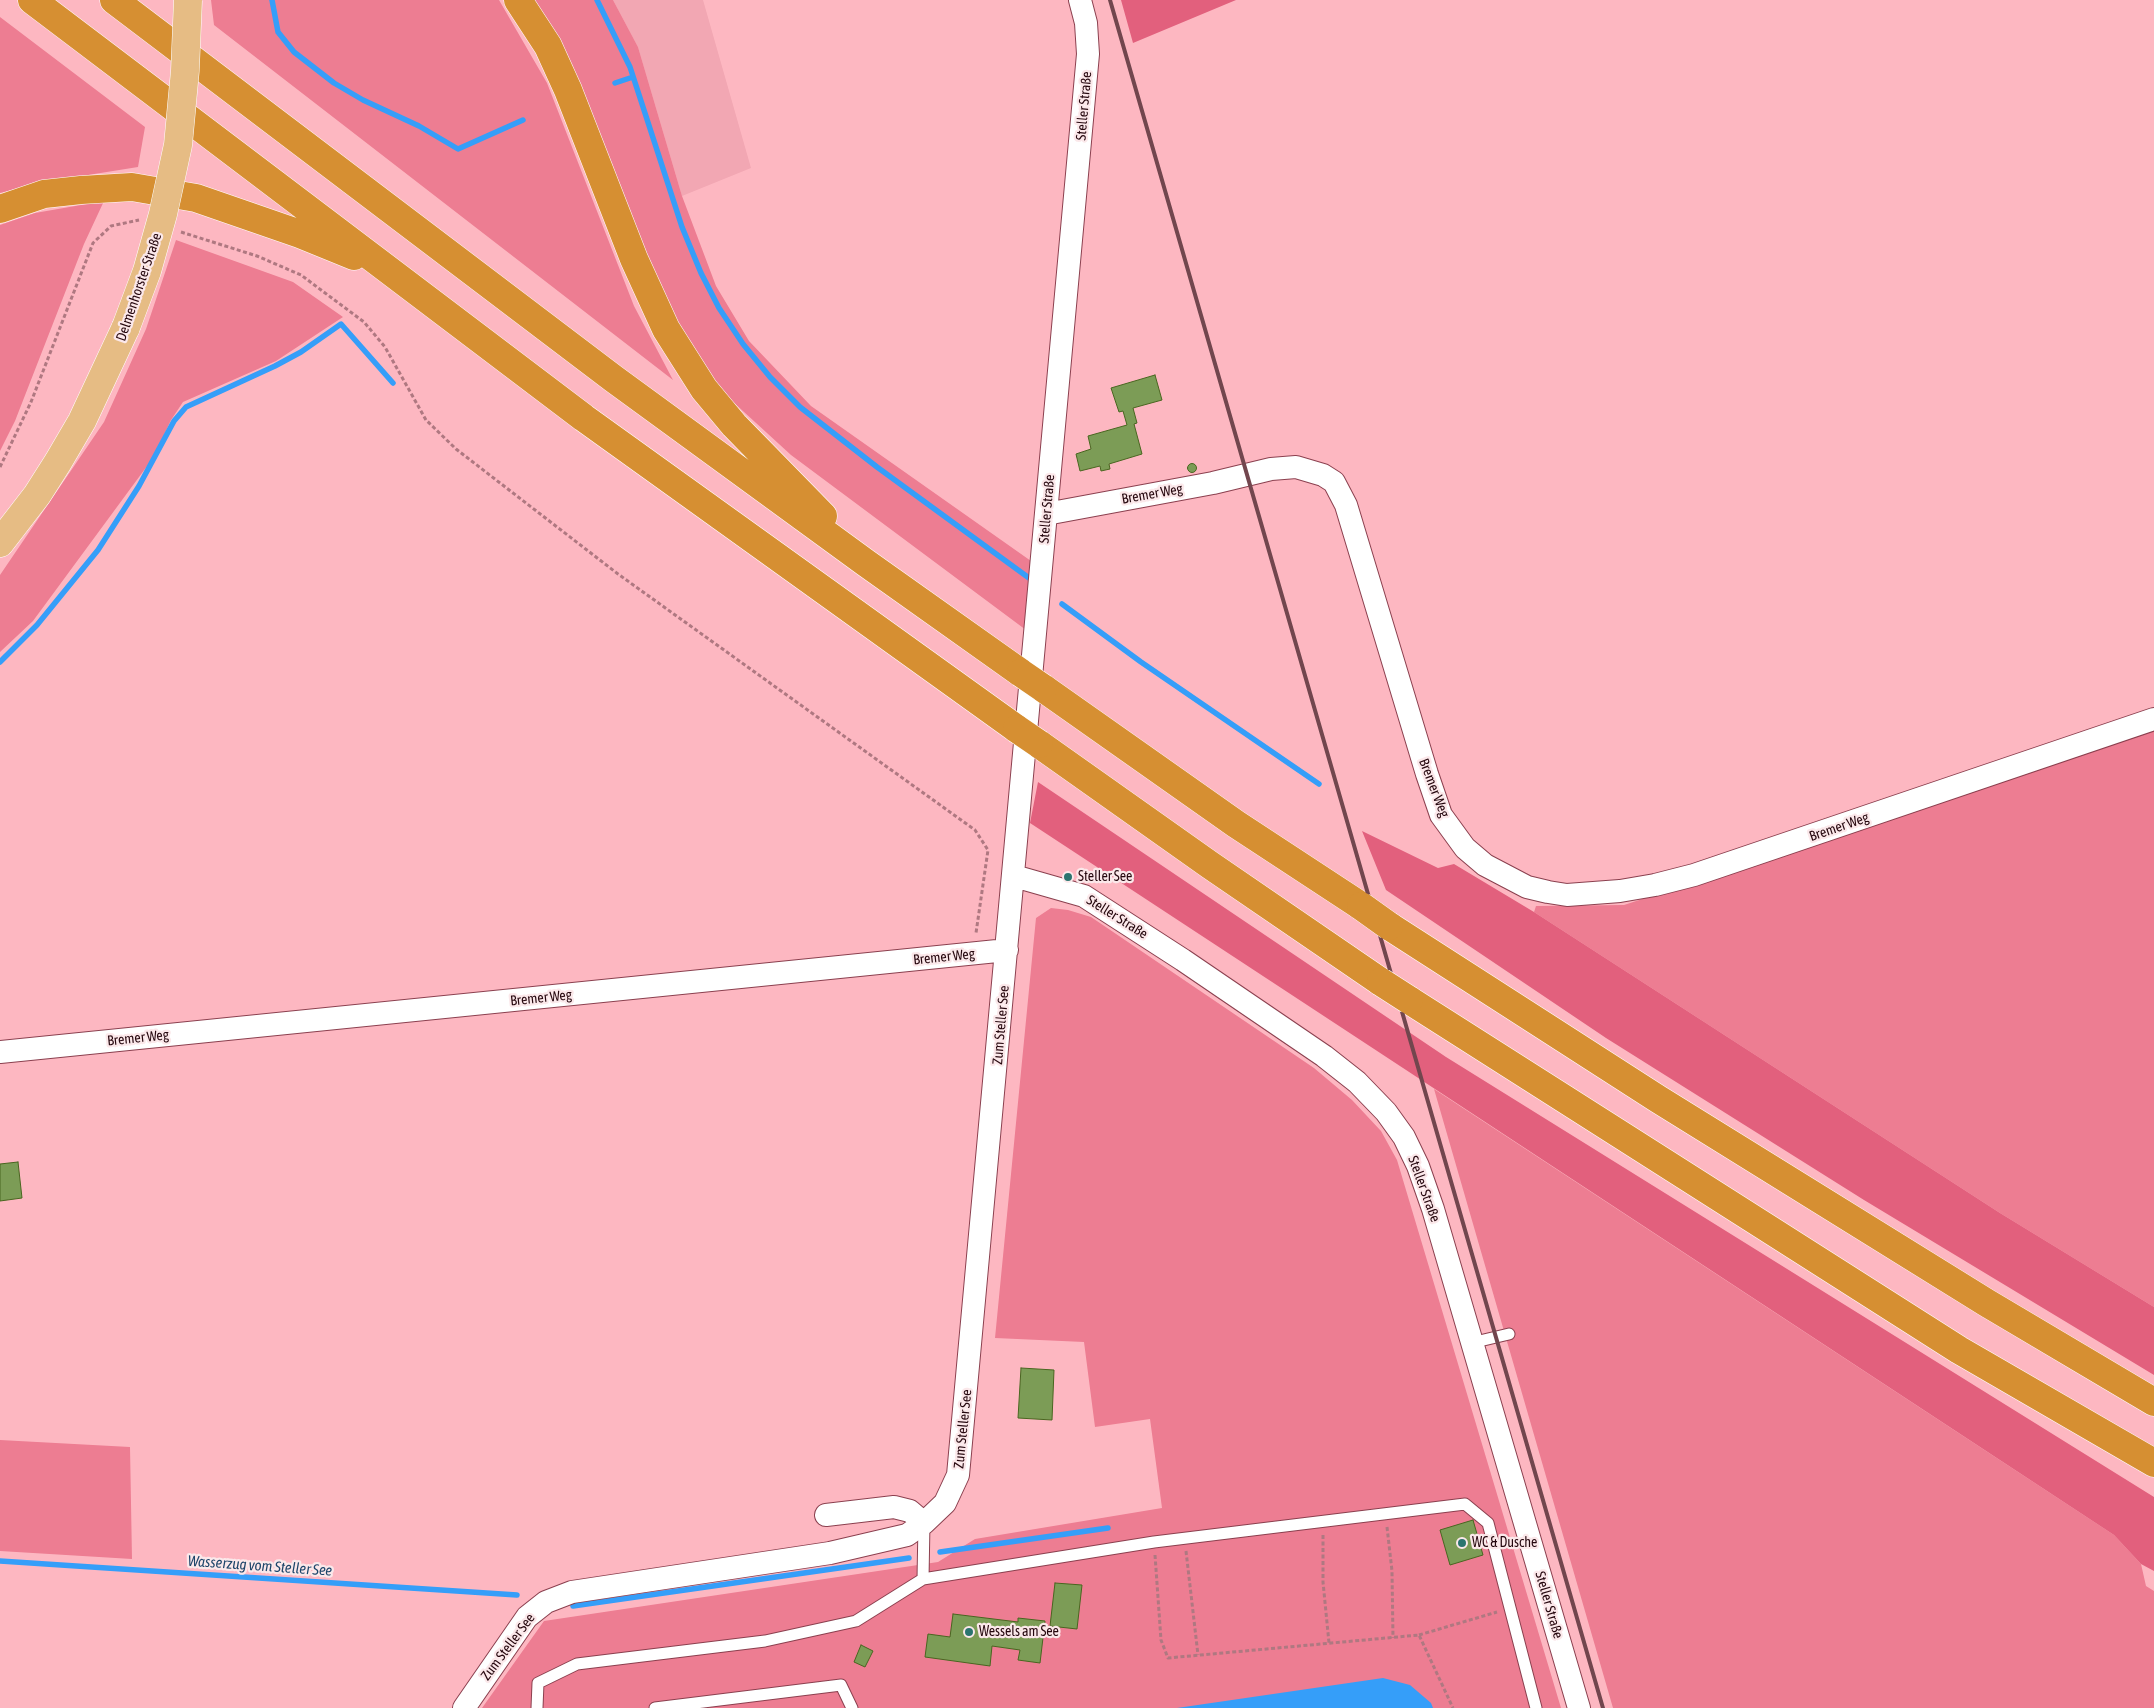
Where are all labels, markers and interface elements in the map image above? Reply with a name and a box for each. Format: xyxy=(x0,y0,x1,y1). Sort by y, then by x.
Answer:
street label: Steller Straße xyxy=(1073,71,1095,141)
street label: Delmenhorster Straße xyxy=(113,231,165,343)
street label: Steller Straße xyxy=(1036,474,1058,544)
street label: Bremer Weg xyxy=(1120,480,1184,508)
street label: Bremer Weg xyxy=(1415,756,1453,820)
street label: Bremer Weg xyxy=(1807,809,1871,845)
place label: Steller See xyxy=(1078,869,1132,885)
marker: Steller See xyxy=(1062,871,1074,883)
street label: Steller Straße xyxy=(1083,892,1151,942)
street label: Bremer Weg xyxy=(912,945,976,969)
street label: Zum Steller See xyxy=(989,985,1013,1065)
street label: Bremer Weg xyxy=(509,986,573,1010)
street label: Bremer Weg xyxy=(106,1026,170,1050)
street label: Steller Straße xyxy=(1404,1154,1444,1224)
street label: Zum Steller See xyxy=(950,1389,976,1469)
place label: WC & Dusche xyxy=(1472,1535,1537,1551)
marker: WC & Dusche xyxy=(1456,1537,1468,1549)
water label: Wasserzug vom Steller See xyxy=(187,1552,333,1580)
street label: Steller Straße xyxy=(1531,1570,1567,1640)
street label: Zum Steller See xyxy=(477,1610,539,1684)
place label: Wessels am See xyxy=(979,1624,1059,1640)
marker: Wessels am See xyxy=(963,1626,975,1638)

